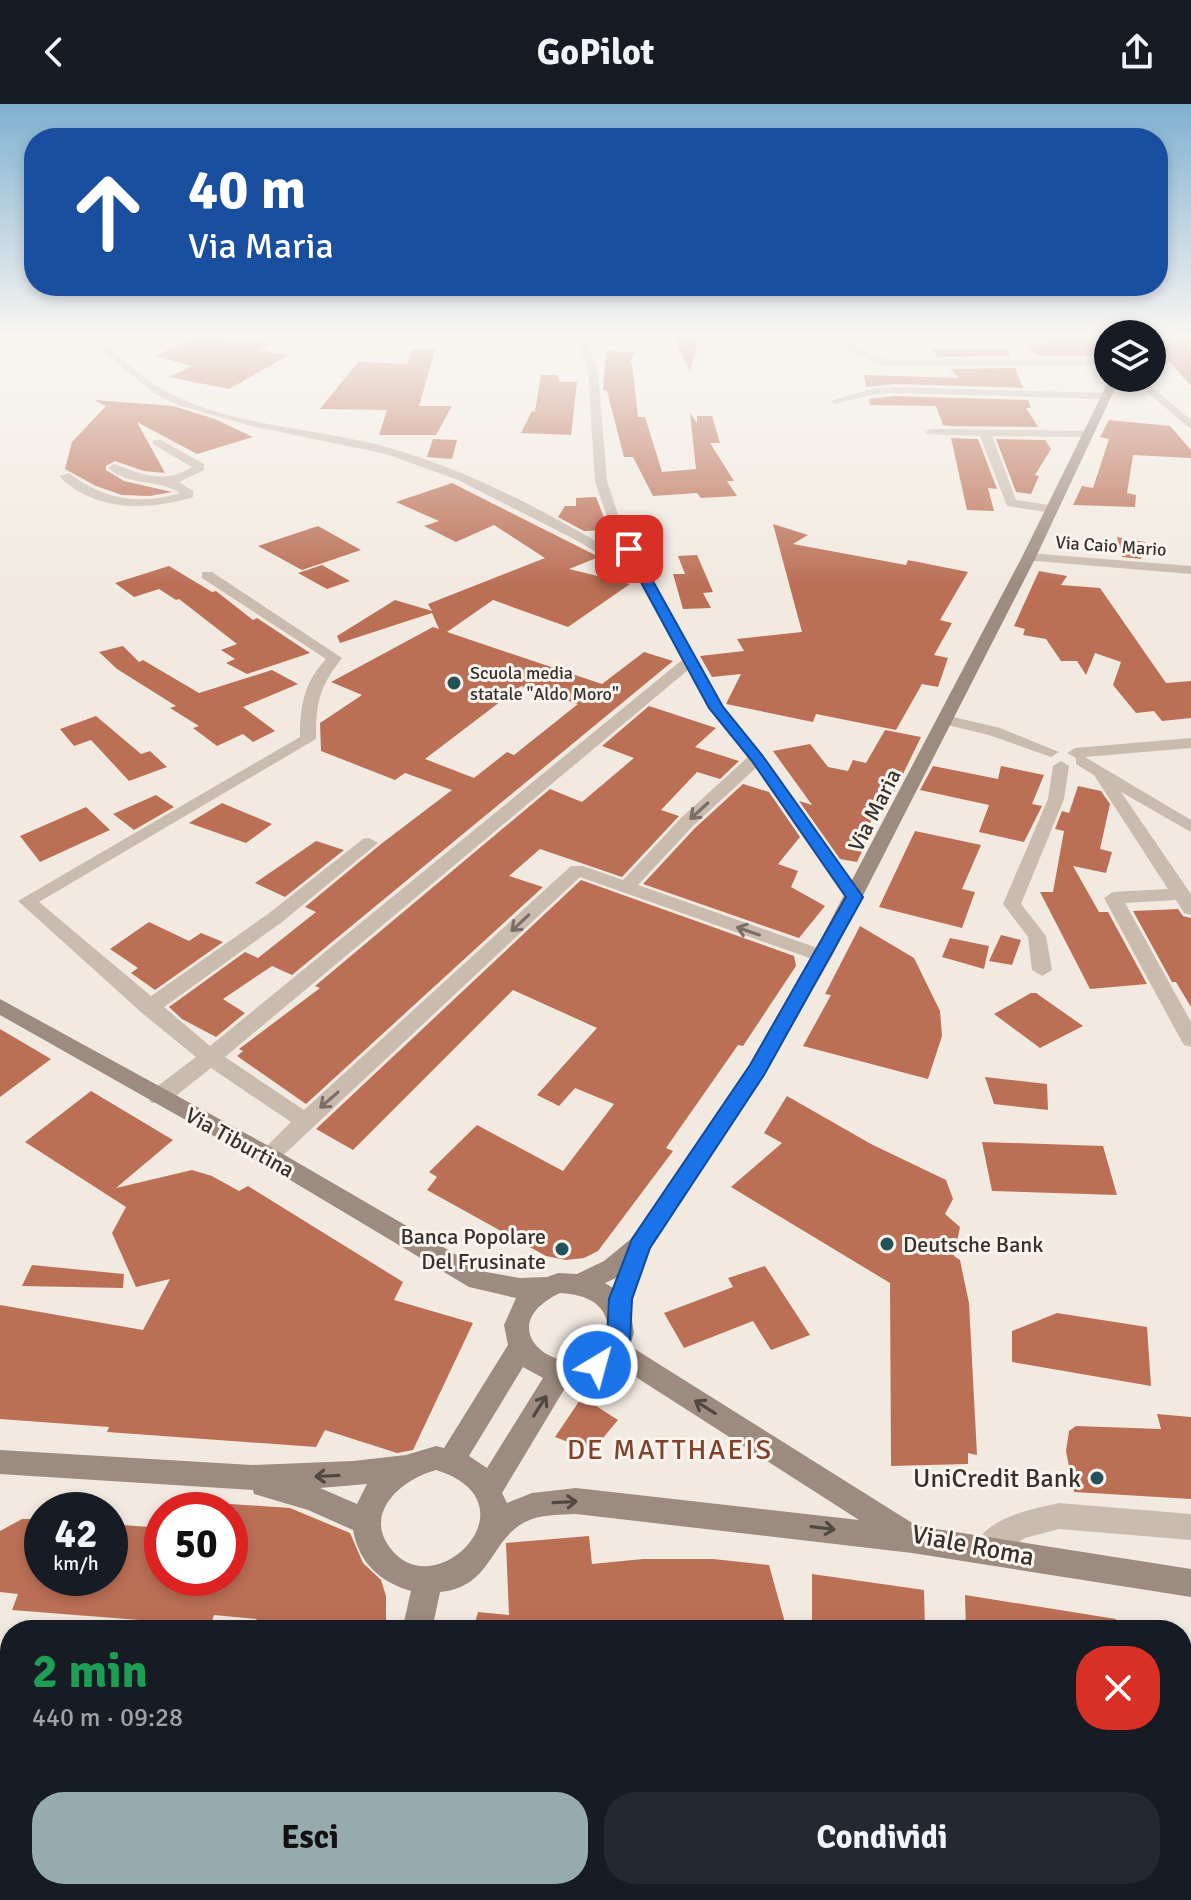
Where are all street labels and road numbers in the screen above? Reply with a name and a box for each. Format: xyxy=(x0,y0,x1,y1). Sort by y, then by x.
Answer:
street label: Via Caio Mario xyxy=(1055,531,1167,561)
street label: Via Maria xyxy=(842,764,907,856)
street label: Via Tiburtina xyxy=(180,1101,299,1183)
street label: Viale Roma xyxy=(909,1518,1037,1574)

